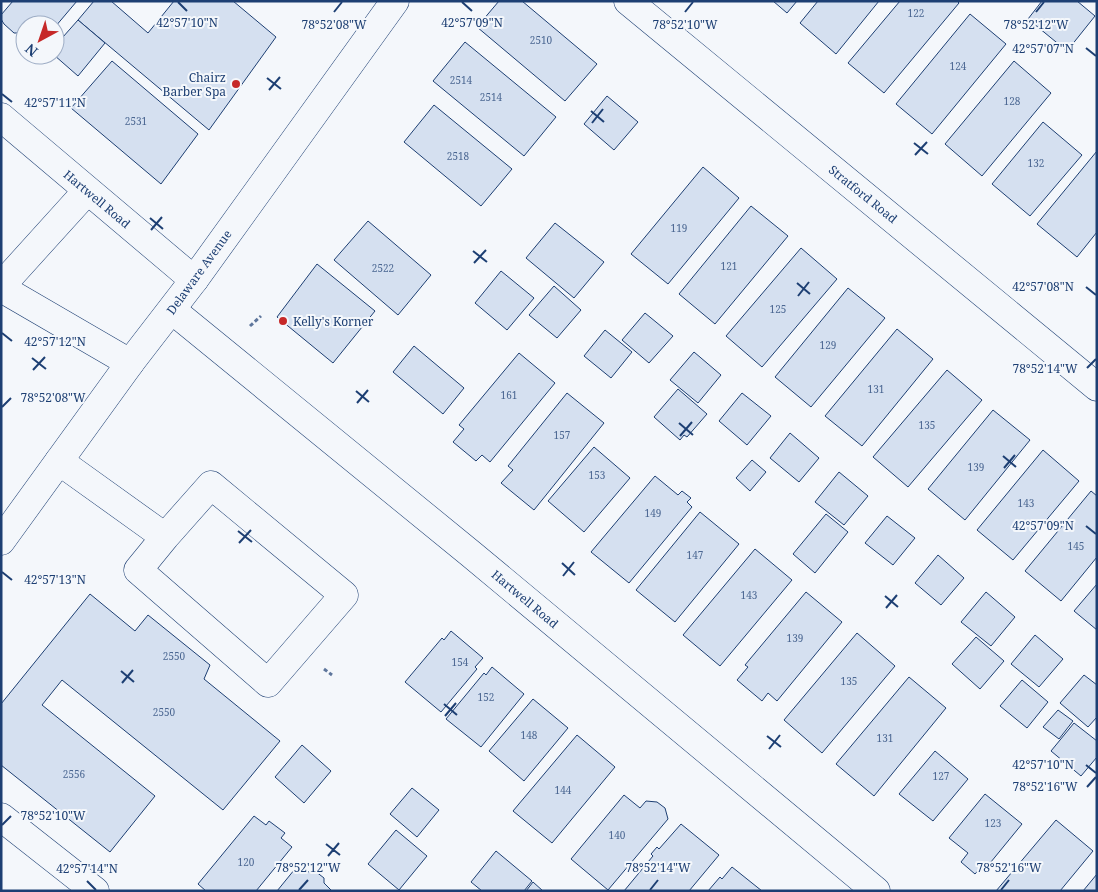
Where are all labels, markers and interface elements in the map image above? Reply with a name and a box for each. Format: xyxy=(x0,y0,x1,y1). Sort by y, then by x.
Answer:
house number: 122 xyxy=(908,6,924,20)
text: 42°57'10"N xyxy=(156,14,218,31)
text: 42°57'09"N xyxy=(441,14,503,31)
north arrow xyxy=(15,15,65,65)
text: 78°52'08"W xyxy=(301,16,367,33)
text: 78°52'10"W xyxy=(652,16,718,33)
text: 78°52'12"W xyxy=(1003,16,1069,33)
house number: 2510 xyxy=(530,33,553,47)
text: N xyxy=(21,40,42,61)
text: 42°57'07"N xyxy=(1012,40,1074,57)
house number: 124 xyxy=(950,59,967,73)
place label: Chairz Barber Spa xyxy=(163,69,226,100)
house number: 2514 xyxy=(450,73,473,87)
marker: Chairz Barber Spa xyxy=(230,78,242,90)
house number: 2514 xyxy=(480,90,503,104)
text: 42°57'11"N xyxy=(24,94,86,111)
house number: 128 xyxy=(1004,94,1021,108)
house number: 2531 xyxy=(125,114,147,128)
house number: 2518 xyxy=(447,149,470,163)
house number: 132 xyxy=(1028,156,1044,170)
street label: Stratford Road xyxy=(825,161,901,227)
street label: Hartwell Road xyxy=(60,166,135,232)
house number: 119 xyxy=(671,221,687,235)
street label: Delaware Avenue xyxy=(162,226,236,318)
house number: 121 xyxy=(721,259,737,273)
house number: 2522 xyxy=(372,261,394,275)
text: 42°57'08"N xyxy=(1012,278,1074,295)
house number: 125 xyxy=(770,302,786,316)
place label: Kelly's Korner xyxy=(293,313,374,330)
marker: Kelly's Korner xyxy=(277,315,289,327)
text: 42°57'12"N xyxy=(24,333,86,350)
house number: 129 xyxy=(820,338,836,352)
text: 78°52'14"W xyxy=(1012,360,1078,377)
house number: 131 xyxy=(868,382,884,396)
house number: 161 xyxy=(501,388,517,402)
text: 78°52'08"W xyxy=(20,389,86,406)
house number: 135 xyxy=(919,418,935,432)
house number: 157 xyxy=(554,428,571,442)
house number: 139 xyxy=(968,460,984,474)
house number: 153 xyxy=(589,468,606,482)
house number: 143 xyxy=(1018,496,1035,510)
house number: 149 xyxy=(645,506,661,520)
text: 42°57'09"N xyxy=(1012,517,1074,534)
house number: 145 xyxy=(1068,539,1084,553)
house number: 147 xyxy=(687,548,704,562)
street label: Hartwell Road xyxy=(488,566,563,632)
text: 42°57'13"N xyxy=(24,571,86,588)
house number: 143 xyxy=(741,588,758,602)
house number: 139 xyxy=(787,631,803,645)
house number: 2550 xyxy=(163,649,186,663)
house number: 154 xyxy=(452,655,469,669)
house number: 135 xyxy=(841,674,857,688)
house number: 152 xyxy=(478,690,494,704)
house number: 2550 xyxy=(153,705,176,719)
house number: 148 xyxy=(521,728,538,742)
house number: 131 xyxy=(877,731,893,745)
text: 42°57'10"N xyxy=(1012,756,1074,773)
house number: 2556 xyxy=(63,767,86,781)
house number: 127 xyxy=(933,769,950,783)
text: 78°52'16"W xyxy=(1012,778,1078,795)
house number: 144 xyxy=(555,783,572,797)
text: 78°52'10"W xyxy=(20,807,86,824)
house number: 123 xyxy=(985,816,1002,830)
house number: 140 xyxy=(609,828,626,842)
house number: 120 xyxy=(238,855,255,869)
text: 78°52'12"W xyxy=(275,859,341,876)
text: 78°52'14"W xyxy=(625,859,691,876)
text: 78°52'16"W xyxy=(976,859,1042,876)
text: 42°57'14"N xyxy=(56,860,118,877)

